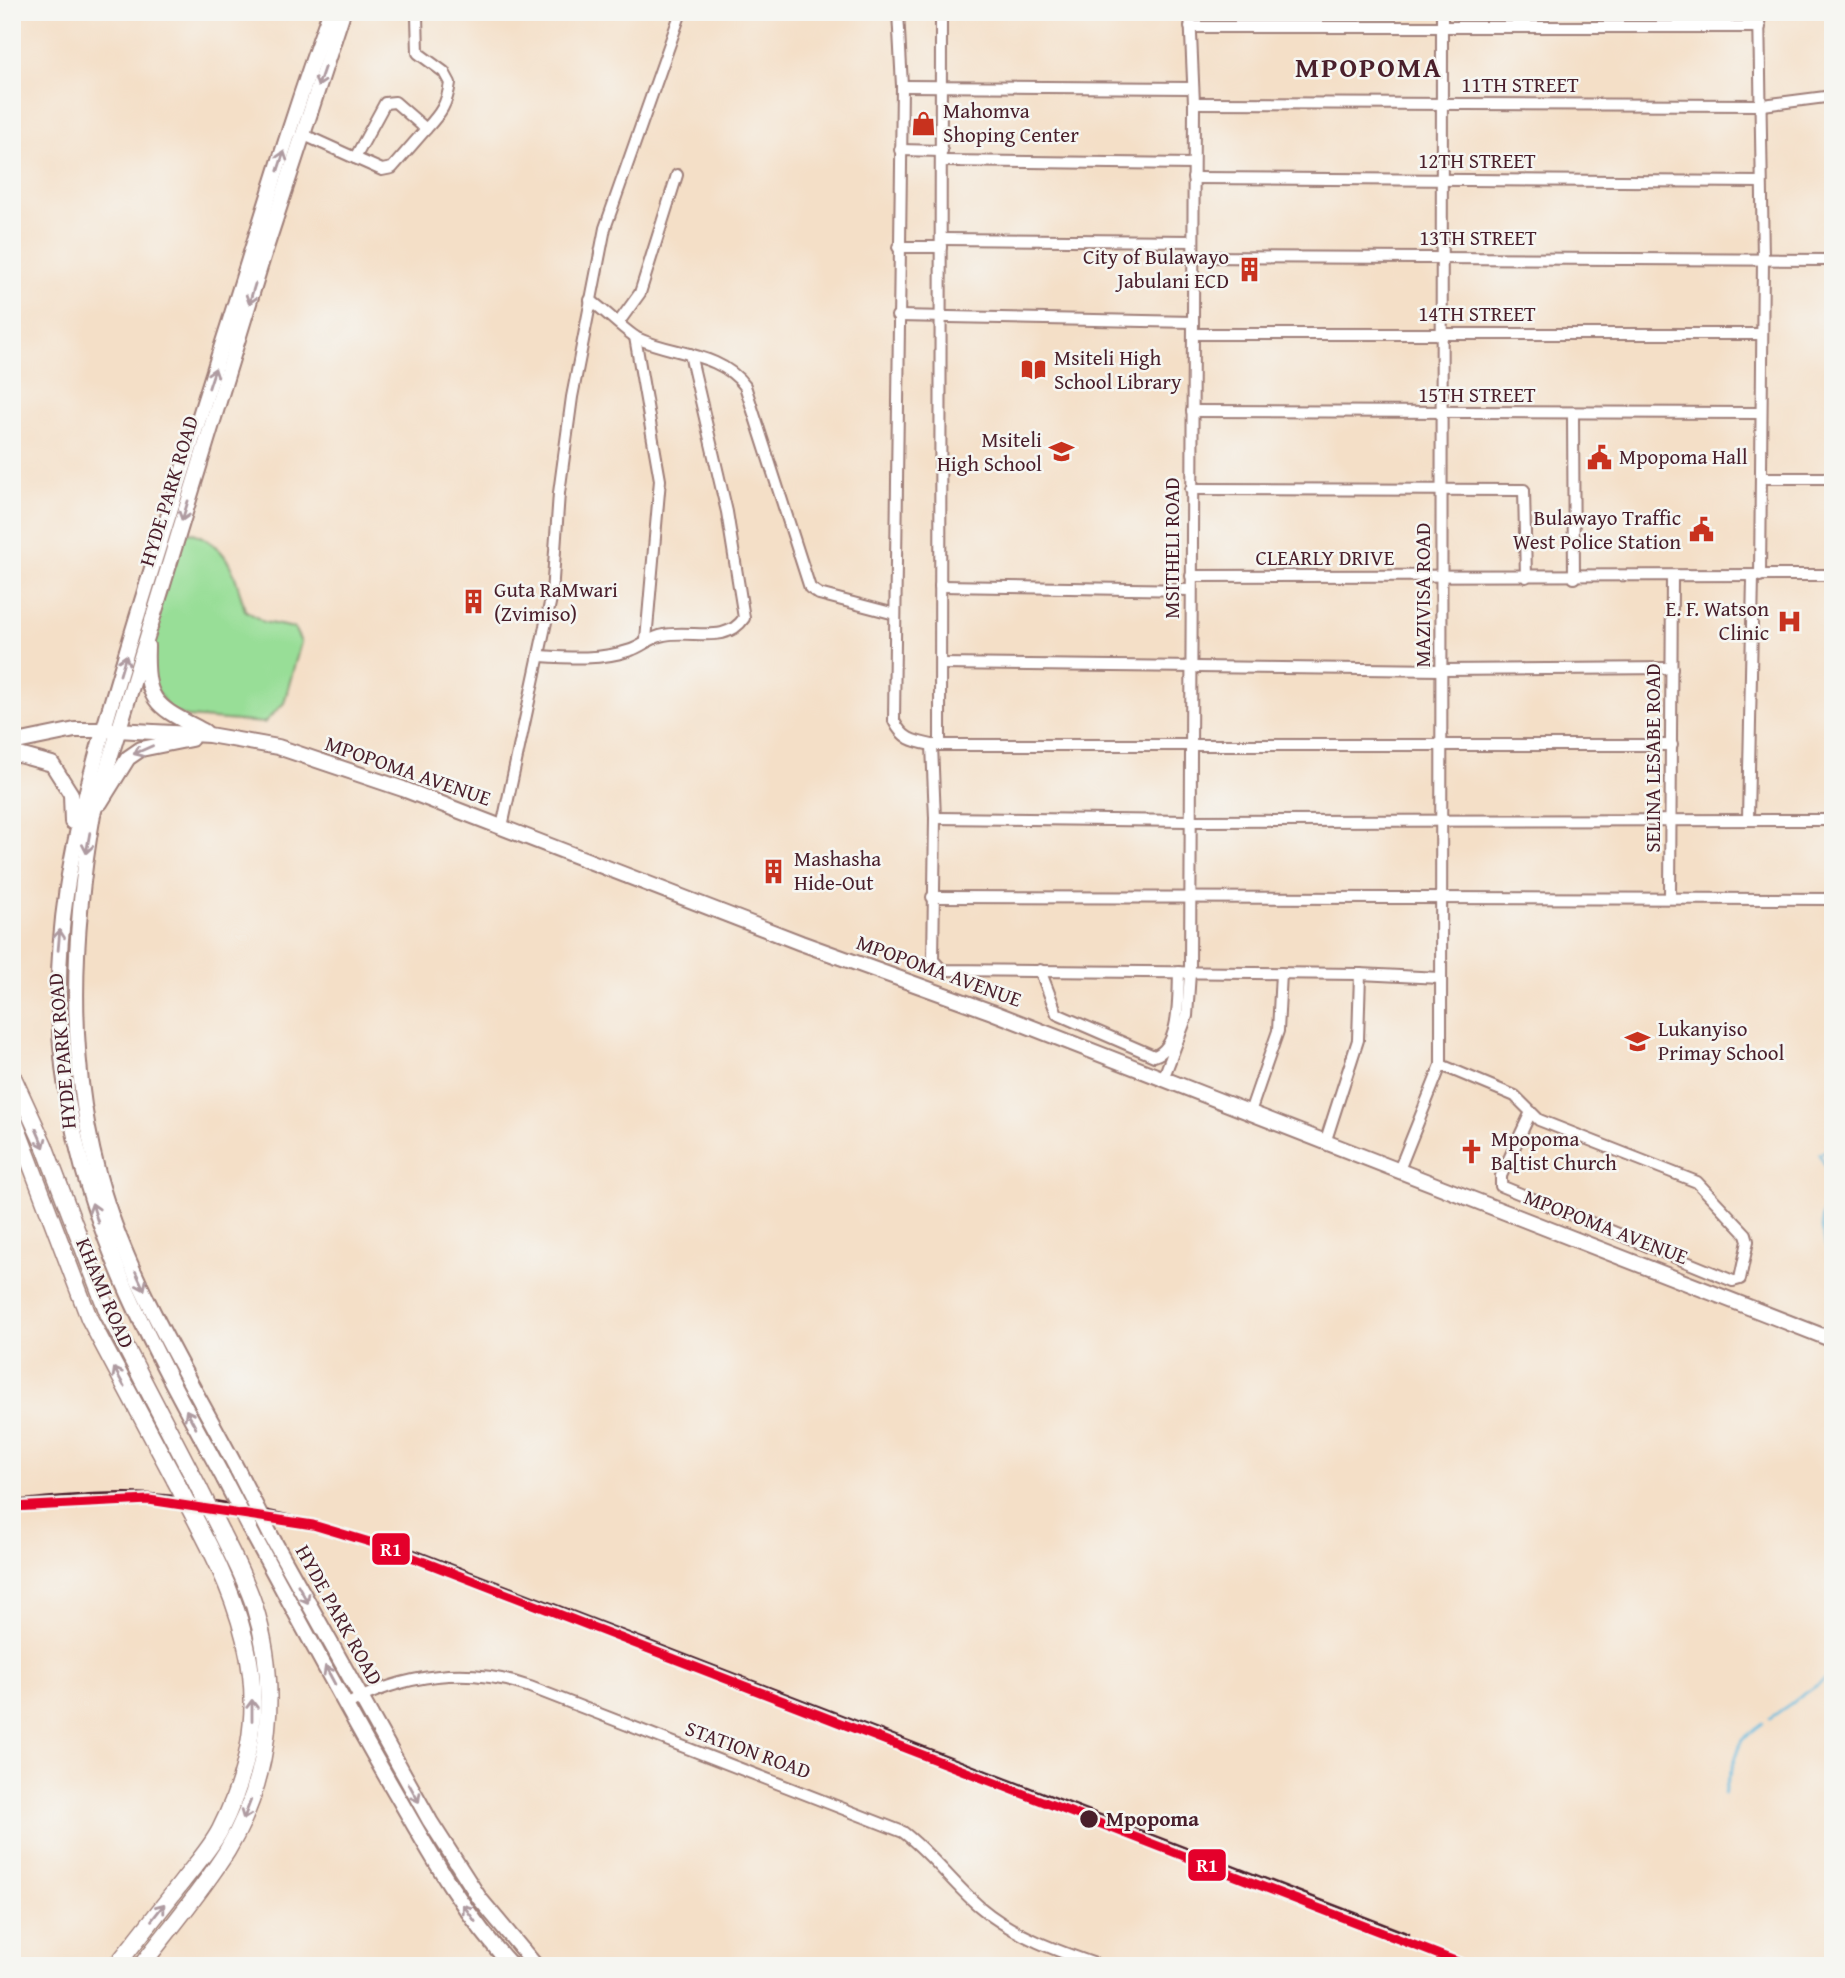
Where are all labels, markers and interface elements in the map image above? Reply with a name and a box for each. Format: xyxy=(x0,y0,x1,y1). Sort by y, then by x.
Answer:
district label: MPOPOMA xyxy=(1295,46,1443,87)
one-way arrow xyxy=(314,66,327,88)
street label: 11TH STREET xyxy=(1461,69,1579,100)
place label: Mahomva Shoping Center xyxy=(943,95,1079,150)
shop icon: Mahomva Shoping Center xyxy=(909,109,937,137)
street label: 12TH STREET xyxy=(1418,145,1536,176)
one-way arrow xyxy=(275,150,288,172)
street label: 13TH STREET xyxy=(1419,222,1537,253)
place label: City of Bulawayo Jabulani ECD xyxy=(1083,241,1229,296)
building icon: City of Bulawayo Jabulani ECD xyxy=(1235,255,1263,283)
one-way arrow xyxy=(245,282,258,304)
street label: 14TH STREET xyxy=(1418,298,1536,329)
place label: Msiteli High School Library xyxy=(1054,342,1182,397)
library icon: Msiteli High School Library xyxy=(1020,356,1048,384)
one-way arrow xyxy=(207,367,219,389)
street label: 15TH STREET xyxy=(1418,379,1536,410)
street label: HYDE PARK ROAD xyxy=(131,412,206,570)
place label: Msiteli High School xyxy=(937,424,1042,479)
school or university icon: Msiteli High School xyxy=(1048,438,1076,466)
place label: Mpopoma Hall xyxy=(1619,441,1748,472)
public building icon: Mpopoma Hall xyxy=(1585,443,1613,471)
street label: MSITHELI ROAD xyxy=(1156,477,1187,619)
one-way arrow xyxy=(178,500,191,522)
place label: Bulawayo Traffic West Police Station xyxy=(1513,502,1681,557)
public building icon: Bulawayo Traffic West Police Station xyxy=(1687,516,1715,544)
street label: MAZIVISA ROAD xyxy=(1407,522,1438,668)
street label: CLEARLY DRIVE xyxy=(1256,542,1395,573)
place label: Guta RaMwari (Zvimiso) xyxy=(494,574,618,629)
building icon: Guta RaMwari (Zvimiso) xyxy=(460,588,488,616)
place label: E. F. Watson Clinic xyxy=(1666,593,1769,648)
hospital icon: E. F. Watson Clinic xyxy=(1775,607,1803,635)
one-way arrow xyxy=(117,654,130,676)
street label: SELINA LESABE ROAD xyxy=(1637,663,1668,853)
street label: MPOPOMA AVENUE xyxy=(321,728,496,814)
one-way arrow xyxy=(133,744,154,757)
one-way arrow xyxy=(81,832,94,854)
place label: Mashasha Hide-Out xyxy=(794,843,881,898)
building icon: Mashasha Hide-Out xyxy=(760,857,788,885)
street label: MPOPOMA AVENUE xyxy=(852,926,1026,1015)
one-way arrow xyxy=(53,930,66,952)
street label: HYDE PARK ROAD xyxy=(39,972,84,1130)
place label: Lukanyiso Primay School xyxy=(1658,1013,1784,1068)
school or university icon: Lukanyiso Primay School xyxy=(1624,1027,1652,1055)
place label: Mpopoma Ba[tist Church xyxy=(1491,1123,1617,1178)
one-way arrow xyxy=(34,1126,47,1148)
church icon: Mpopoma Ba[tist Church xyxy=(1457,1137,1485,1165)
street label: MPOPOMA AVENUE xyxy=(1520,1181,1693,1272)
one-way arrow xyxy=(88,1202,101,1224)
street label: KHAMI ROAD xyxy=(68,1233,143,1353)
one-way arrow xyxy=(134,1270,147,1291)
one-way arrow xyxy=(112,1368,126,1388)
one-way arrow xyxy=(184,1409,197,1430)
line badge: R1 xyxy=(371,1532,411,1566)
text: R1 xyxy=(380,1535,402,1563)
street label: HYDE PARK ROAD xyxy=(288,1539,391,1691)
one-way arrow xyxy=(297,1583,310,1604)
one-way arrow xyxy=(322,1665,336,1685)
one-way arrow xyxy=(245,1699,259,1722)
street label: STATION ROAD xyxy=(681,1712,815,1787)
one-way arrow xyxy=(407,1782,421,1802)
one-way arrow xyxy=(240,1798,253,1820)
place label: Mpopoma xyxy=(1106,1803,1199,1834)
marker: Mpopoma xyxy=(1078,1808,1100,1830)
line badge: R1 xyxy=(1187,1848,1227,1882)
text: R1 xyxy=(1196,1851,1218,1879)
one-way arrow xyxy=(151,1903,166,1922)
one-way arrow xyxy=(462,1904,477,1923)

